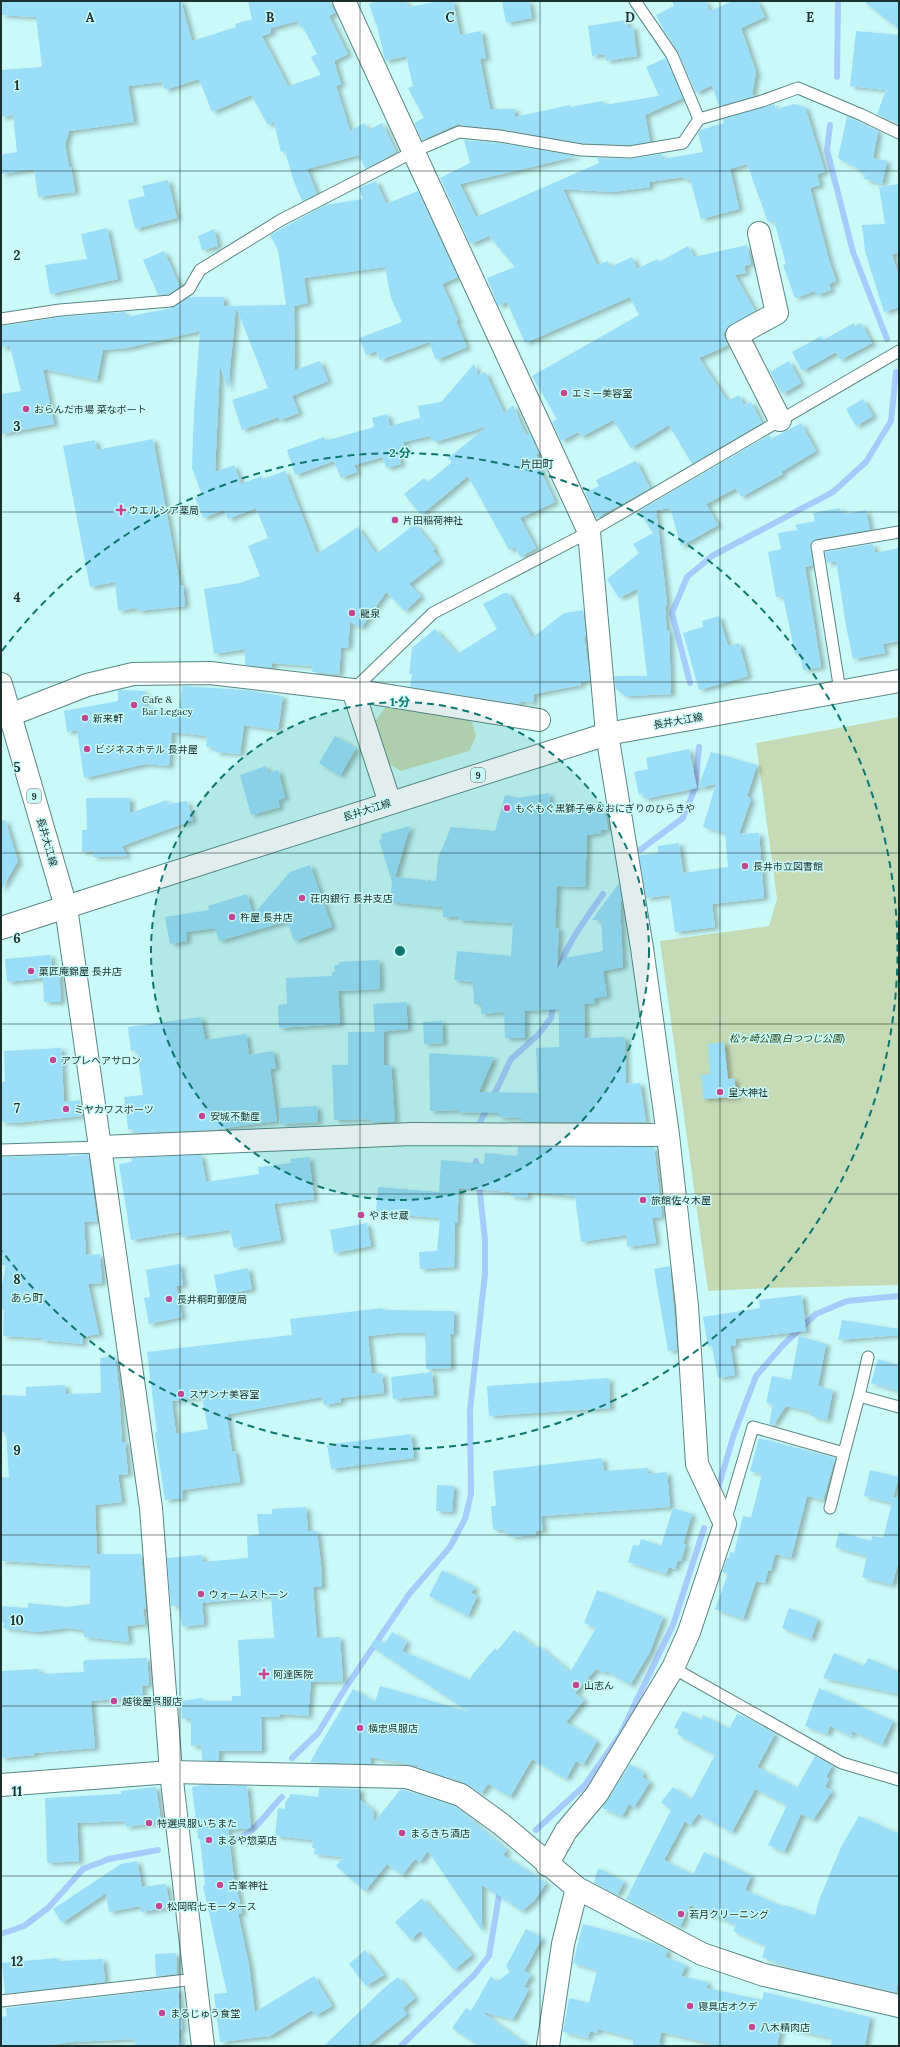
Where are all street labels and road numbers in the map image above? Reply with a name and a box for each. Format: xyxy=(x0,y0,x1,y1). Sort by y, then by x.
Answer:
street label: 長井大江線 xyxy=(652,710,704,732)
road number: 9 xyxy=(471,768,485,782)
road number: 9 xyxy=(27,789,41,803)
street label: 長井大江線 xyxy=(341,796,393,824)
street label: 長井大江線 xyxy=(34,816,60,868)

